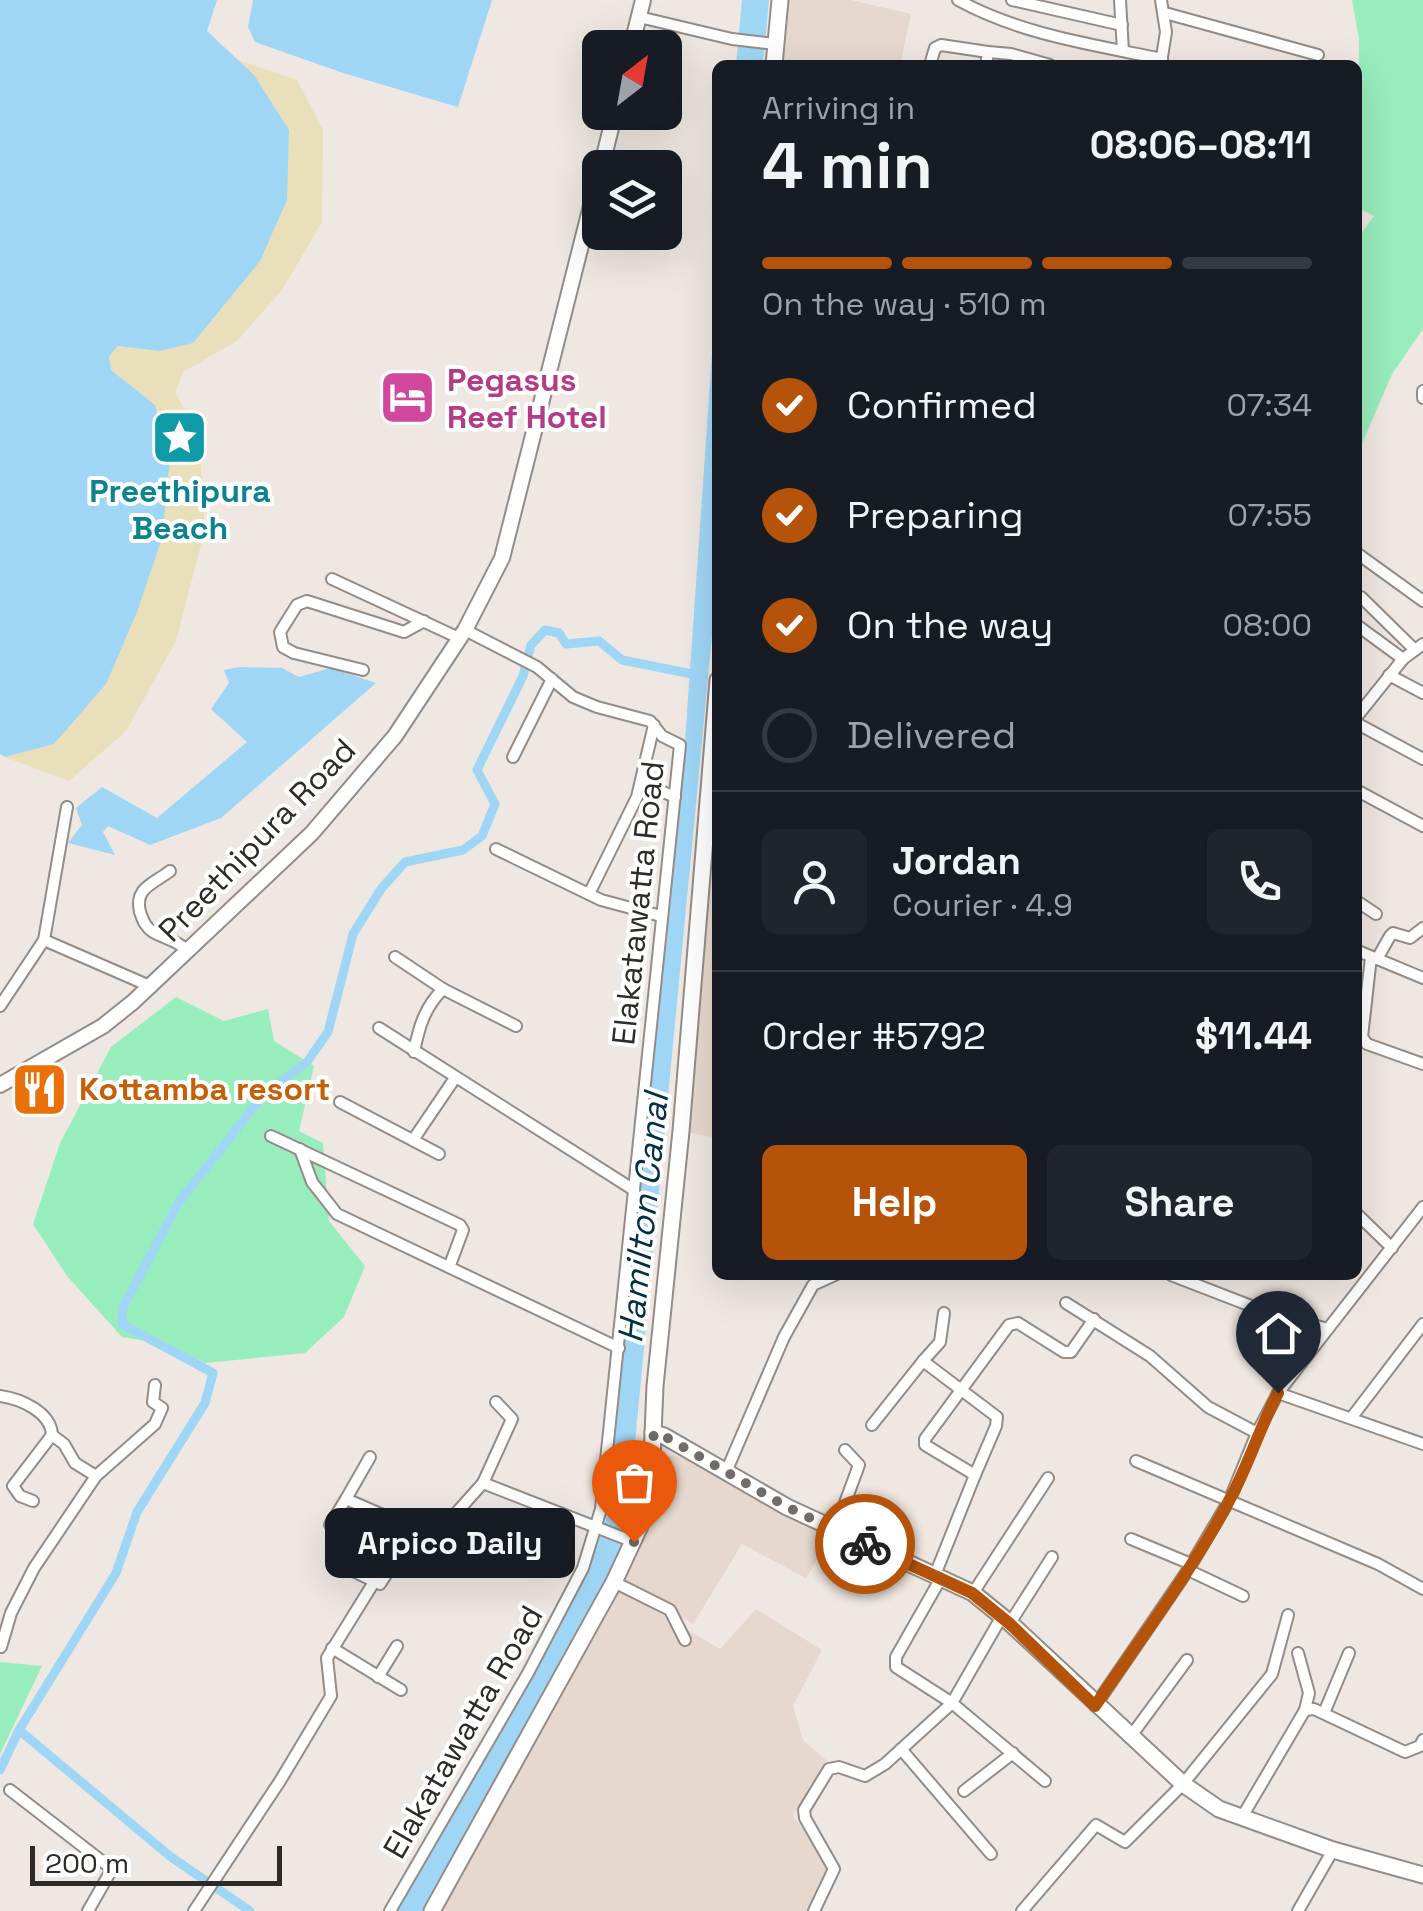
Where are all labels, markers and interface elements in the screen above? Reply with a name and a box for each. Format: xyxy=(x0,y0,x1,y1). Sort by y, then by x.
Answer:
north arrow xyxy=(582,30,682,130)
map controls xyxy=(582,30,682,250)
text: Arriving in xyxy=(762,88,915,128)
text: 08:06–08:11 xyxy=(1090,121,1312,169)
text: 4 min xyxy=(762,124,933,207)
button: layers xyxy=(582,150,682,250)
text: On the way · 510 m xyxy=(762,284,1046,324)
place label: Pegasus Reef Hotel xyxy=(447,360,607,437)
hotel icon: Pegasus Reef Hotel xyxy=(378,368,438,428)
icon: check xyxy=(762,378,817,433)
text: Confirmed xyxy=(847,381,1037,429)
text: 07:34 xyxy=(1227,385,1312,425)
place icon: Preethipura Beach xyxy=(150,407,210,467)
place label: Preethipura Beach xyxy=(89,471,271,548)
icon: check xyxy=(762,488,817,543)
text: Preparing xyxy=(847,491,1024,539)
text: 07:55 xyxy=(1228,495,1312,535)
icon: check xyxy=(762,598,817,653)
text: On the way xyxy=(847,601,1053,649)
text: 08:00 xyxy=(1222,605,1312,645)
text: Delivered xyxy=(847,711,1016,759)
street label: Preethipura Road xyxy=(150,730,364,950)
street label: Elakatawatta Road xyxy=(603,759,673,1047)
button: person xyxy=(762,829,867,934)
button: phone xyxy=(1207,829,1312,934)
text: Jordan xyxy=(892,837,1021,885)
text: Courier · 4.9 xyxy=(892,885,1073,925)
text: Order #5792 xyxy=(762,1012,986,1060)
text: $11.44 xyxy=(1195,1012,1312,1060)
restaurant icon: Kottamba resort xyxy=(10,1059,70,1119)
place label: Kottamba resort xyxy=(79,1069,330,1109)
water label: Hamilton Canal xyxy=(608,1088,678,1345)
button: Help xyxy=(762,1145,1027,1260)
button: Share xyxy=(1047,1145,1312,1260)
pin xyxy=(1236,1291,1321,1394)
icon: home xyxy=(1251,1306,1306,1361)
pin xyxy=(592,1440,677,1543)
icon: bag xyxy=(607,1455,662,1510)
courier xyxy=(815,1494,915,1594)
callout: Arpico Daily xyxy=(324,1507,574,1577)
icon: bike xyxy=(838,1517,893,1572)
text: Arpico Daily xyxy=(358,1523,542,1563)
street label: Elakatawatta Road xyxy=(374,1599,552,1865)
scale bar xyxy=(30,1841,282,1886)
text: 200 m xyxy=(45,1845,129,1881)

